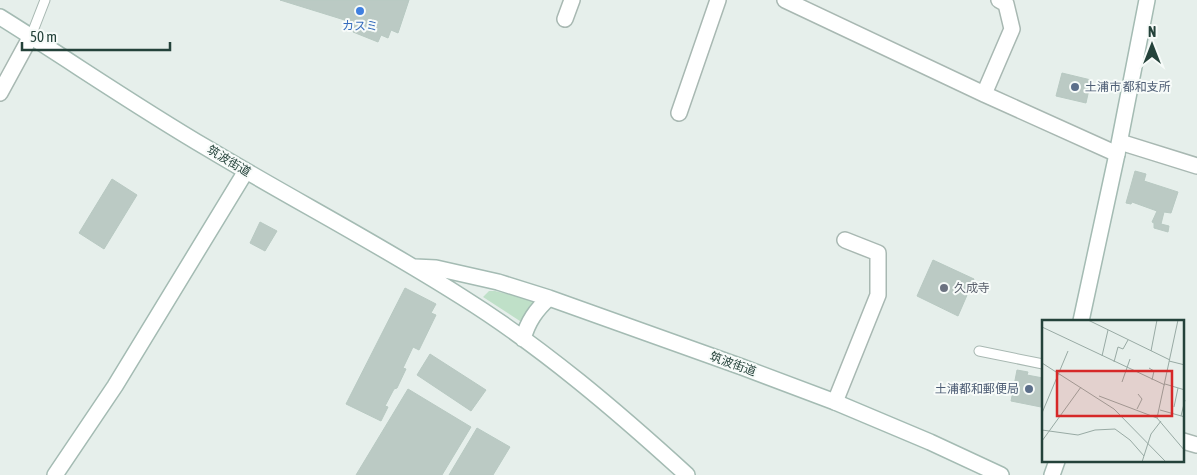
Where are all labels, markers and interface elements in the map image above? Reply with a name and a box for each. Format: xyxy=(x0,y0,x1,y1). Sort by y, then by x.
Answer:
marker: カスミ xyxy=(354,5,366,17)
place label: カスミ xyxy=(342,19,378,33)
scale bar xyxy=(22,20,170,52)
north arrow xyxy=(1127,20,1177,70)
text: N xyxy=(1148,24,1156,40)
text: 50 m xyxy=(30,28,57,45)
place label: 土浦市 都和支所 xyxy=(1085,80,1171,94)
marker: 土浦市 都和支所 xyxy=(1069,81,1081,93)
street label: 筑波街道 xyxy=(205,143,253,179)
place label: 久成寺 xyxy=(954,281,990,295)
marker: 久成寺 xyxy=(938,282,950,294)
inset map xyxy=(1042,320,1184,462)
street label: 筑波街道 xyxy=(708,349,758,379)
place label: 土浦都和郵便局 xyxy=(935,382,1019,396)
marker: 土浦都和郵便局 xyxy=(1023,383,1035,395)

